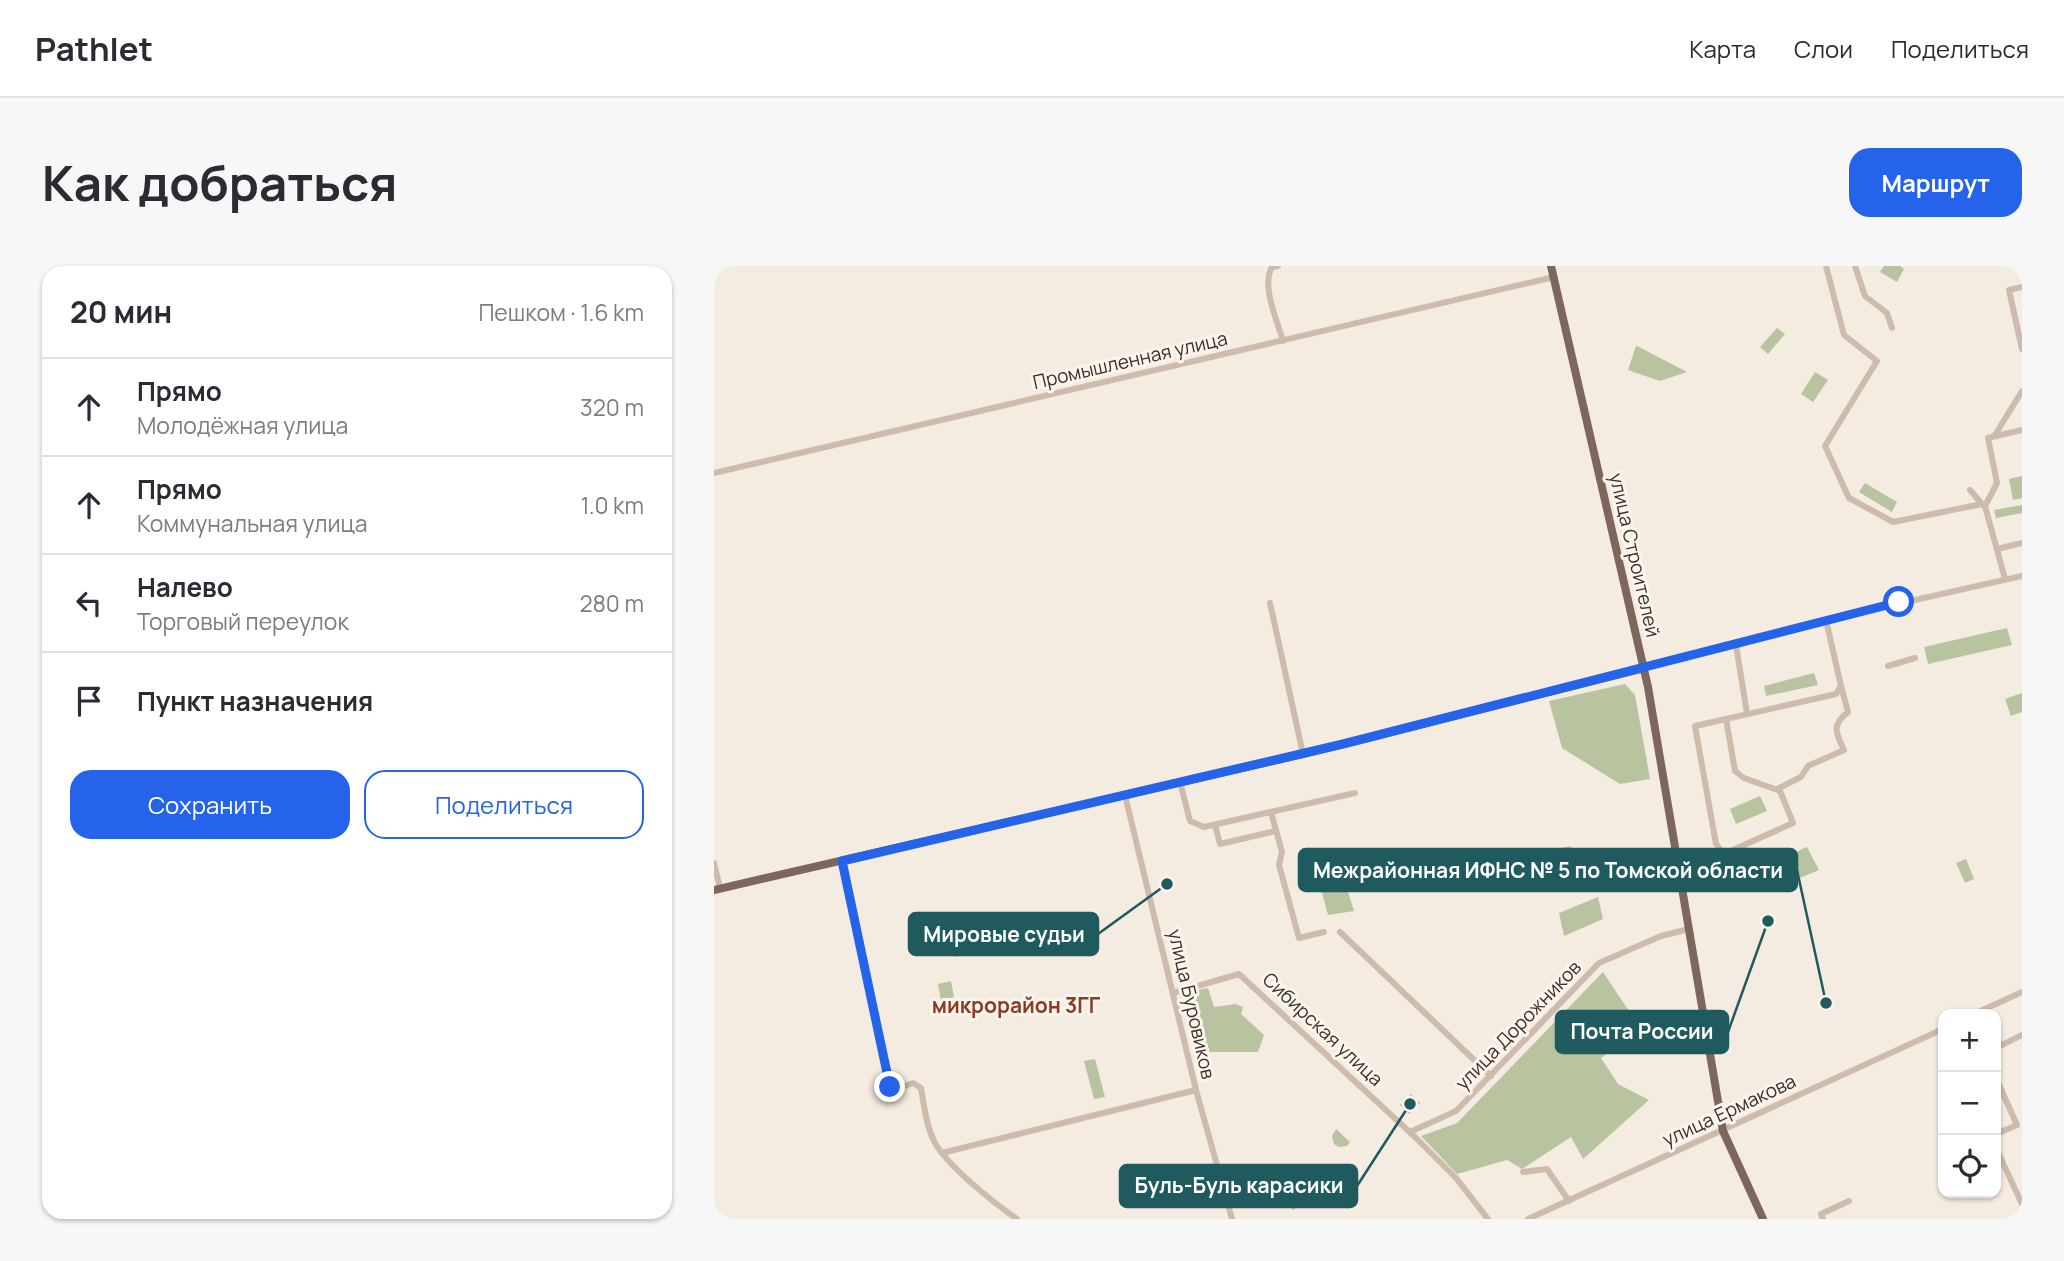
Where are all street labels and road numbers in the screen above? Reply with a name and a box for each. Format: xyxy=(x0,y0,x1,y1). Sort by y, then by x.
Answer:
street label: Промышленная улица xyxy=(1030,325,1230,395)
street label: улица Строителей xyxy=(1603,470,1667,640)
street label: улица Буровиков xyxy=(1162,926,1222,1082)
street label: улица Дорожников xyxy=(1449,954,1587,1096)
street label: Сибирская улица xyxy=(1257,966,1389,1092)
street label: улица Ермакова xyxy=(1658,1068,1800,1152)

